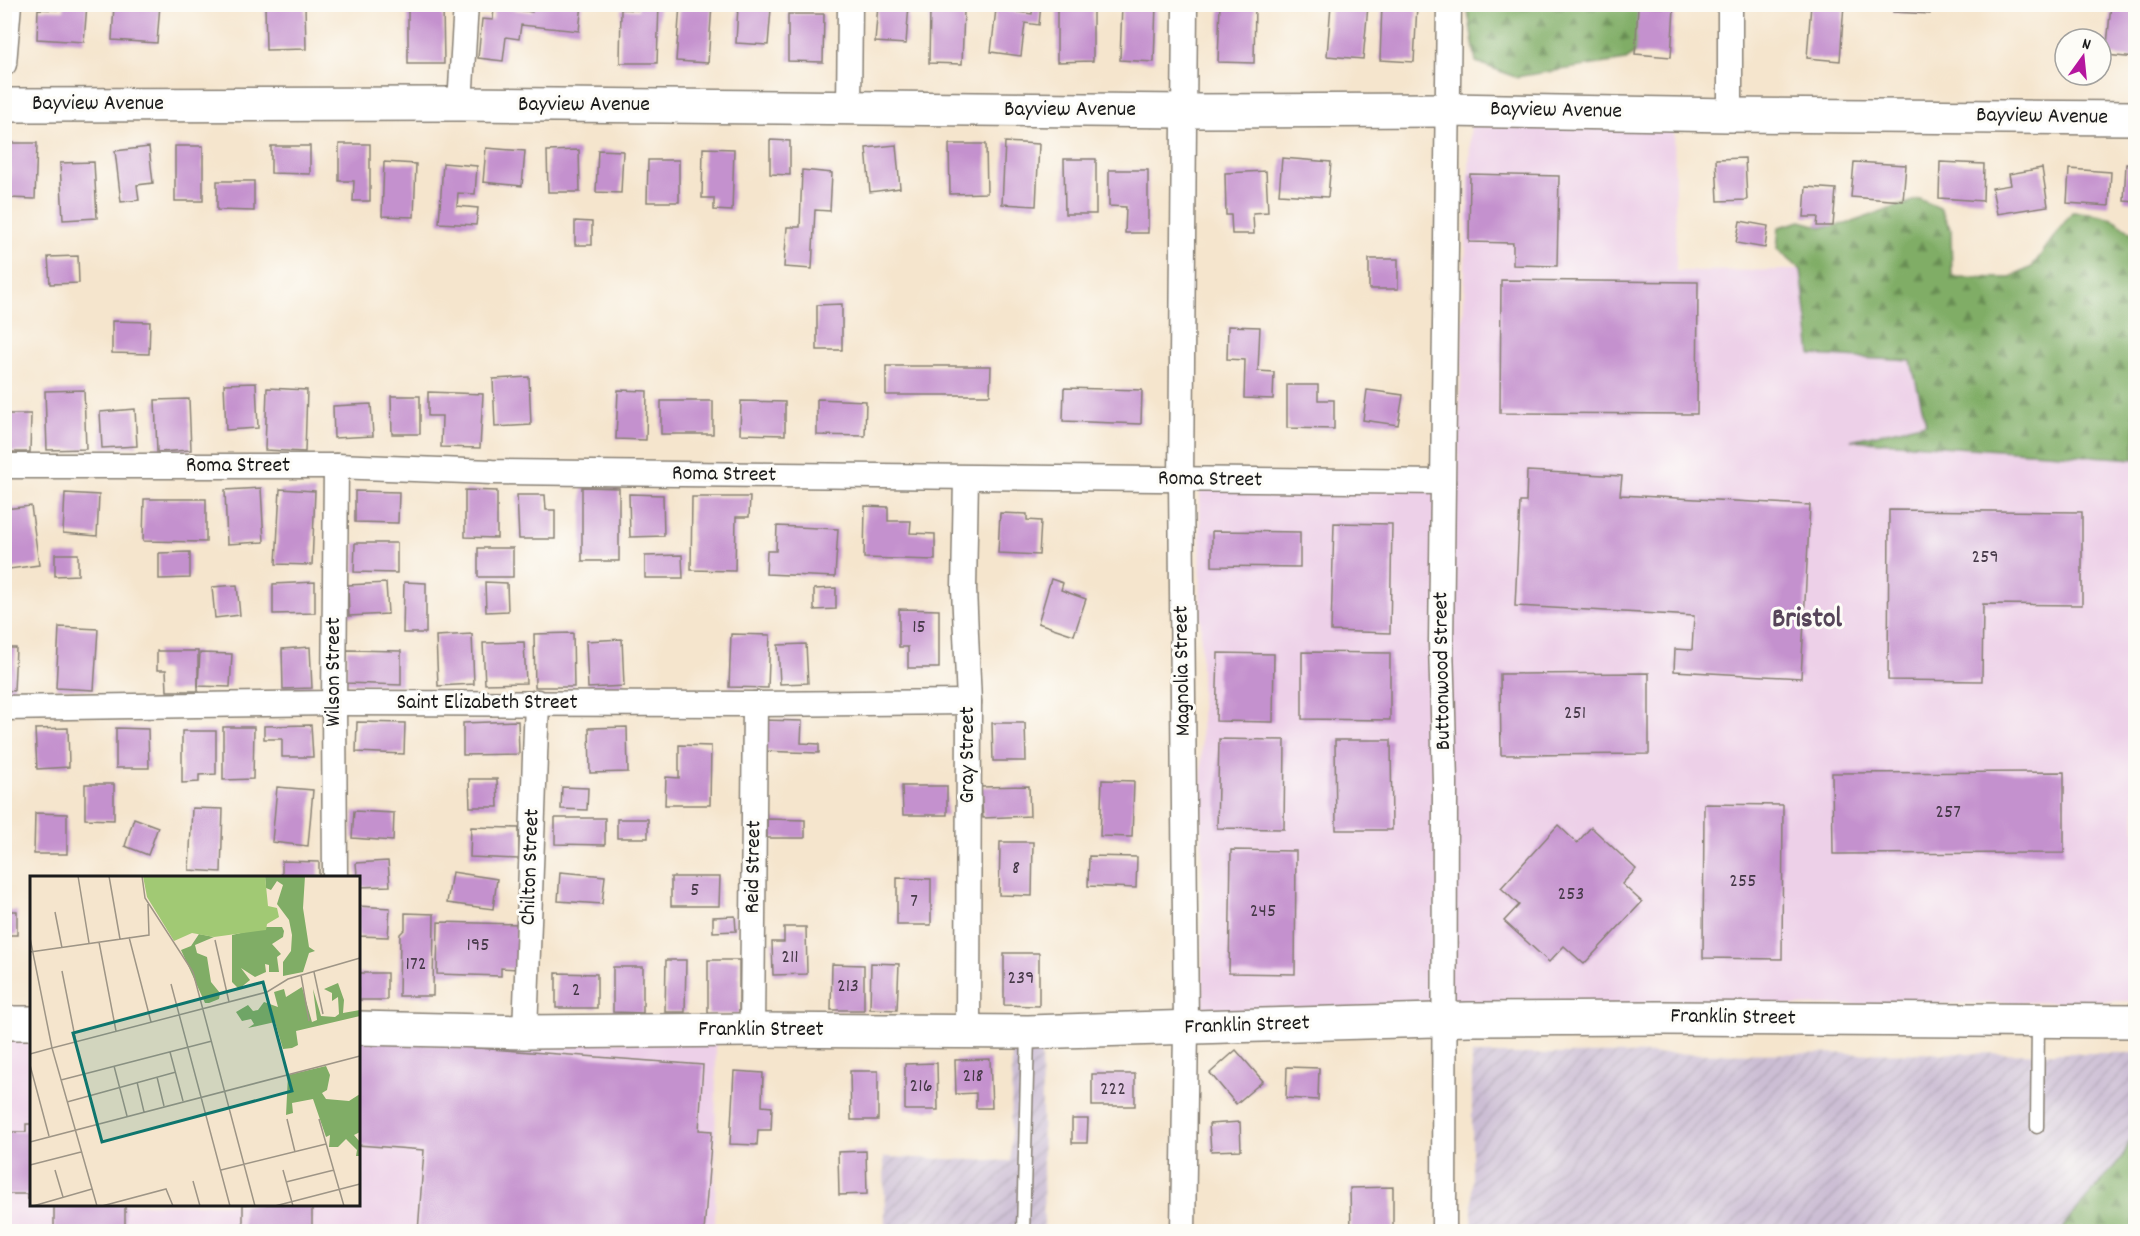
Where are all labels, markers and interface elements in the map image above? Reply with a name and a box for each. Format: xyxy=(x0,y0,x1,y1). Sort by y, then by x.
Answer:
north arrow xyxy=(2053,27,2113,87)
text: N xyxy=(2079,33,2093,57)
street label: Bayview Avenue xyxy=(32,89,164,120)
street label: Bayview Avenue xyxy=(518,90,650,121)
street label: Bayview Avenue xyxy=(1490,94,1622,128)
street label: Bayview Avenue xyxy=(1004,95,1136,126)
street label: Bayview Avenue xyxy=(1976,100,2108,134)
street label: Roma Street xyxy=(186,451,290,482)
street label: Roma Street xyxy=(672,459,776,491)
street label: Roma Street xyxy=(1158,464,1262,496)
house number: 259 xyxy=(1971,544,1999,572)
street label: Buttonwood Street xyxy=(1426,591,1460,751)
district label: Bristol xyxy=(1772,601,1842,641)
street label: Magnolia Street xyxy=(1166,605,1200,737)
house number: 15 xyxy=(912,614,926,642)
street label: Wilson Street xyxy=(319,617,350,727)
street label: Saint Elizabeth Street xyxy=(396,688,578,719)
house number: 251 xyxy=(1564,700,1586,728)
street label: Gray Street xyxy=(953,707,984,804)
house number: 257 xyxy=(1935,799,1961,827)
street label: Chilton Street xyxy=(513,808,549,926)
street label: Reid Street xyxy=(738,820,770,914)
house number: 8 xyxy=(1012,855,1020,883)
house number: 255 xyxy=(1729,868,1757,896)
inset map xyxy=(30,876,360,1206)
house number: 5 xyxy=(690,877,700,905)
house number: 253 xyxy=(1558,881,1584,909)
house number: 7 xyxy=(910,888,918,916)
house number: 245 xyxy=(1250,898,1276,926)
house number: 195 xyxy=(467,932,489,960)
house number: 211 xyxy=(781,944,799,972)
house number: 172 xyxy=(406,951,426,979)
house number: 239 xyxy=(1008,965,1034,993)
house number: 213 xyxy=(837,973,859,1001)
house number: 2 xyxy=(572,977,580,1005)
street label: Franklin Street xyxy=(1670,1001,1796,1035)
street label: Franklin Street xyxy=(1184,1008,1310,1044)
street label: Franklin Street xyxy=(698,1015,824,1046)
house number: 218 xyxy=(962,1063,984,1091)
house number: 216 xyxy=(910,1073,932,1101)
house number: 222 xyxy=(1100,1076,1126,1104)

